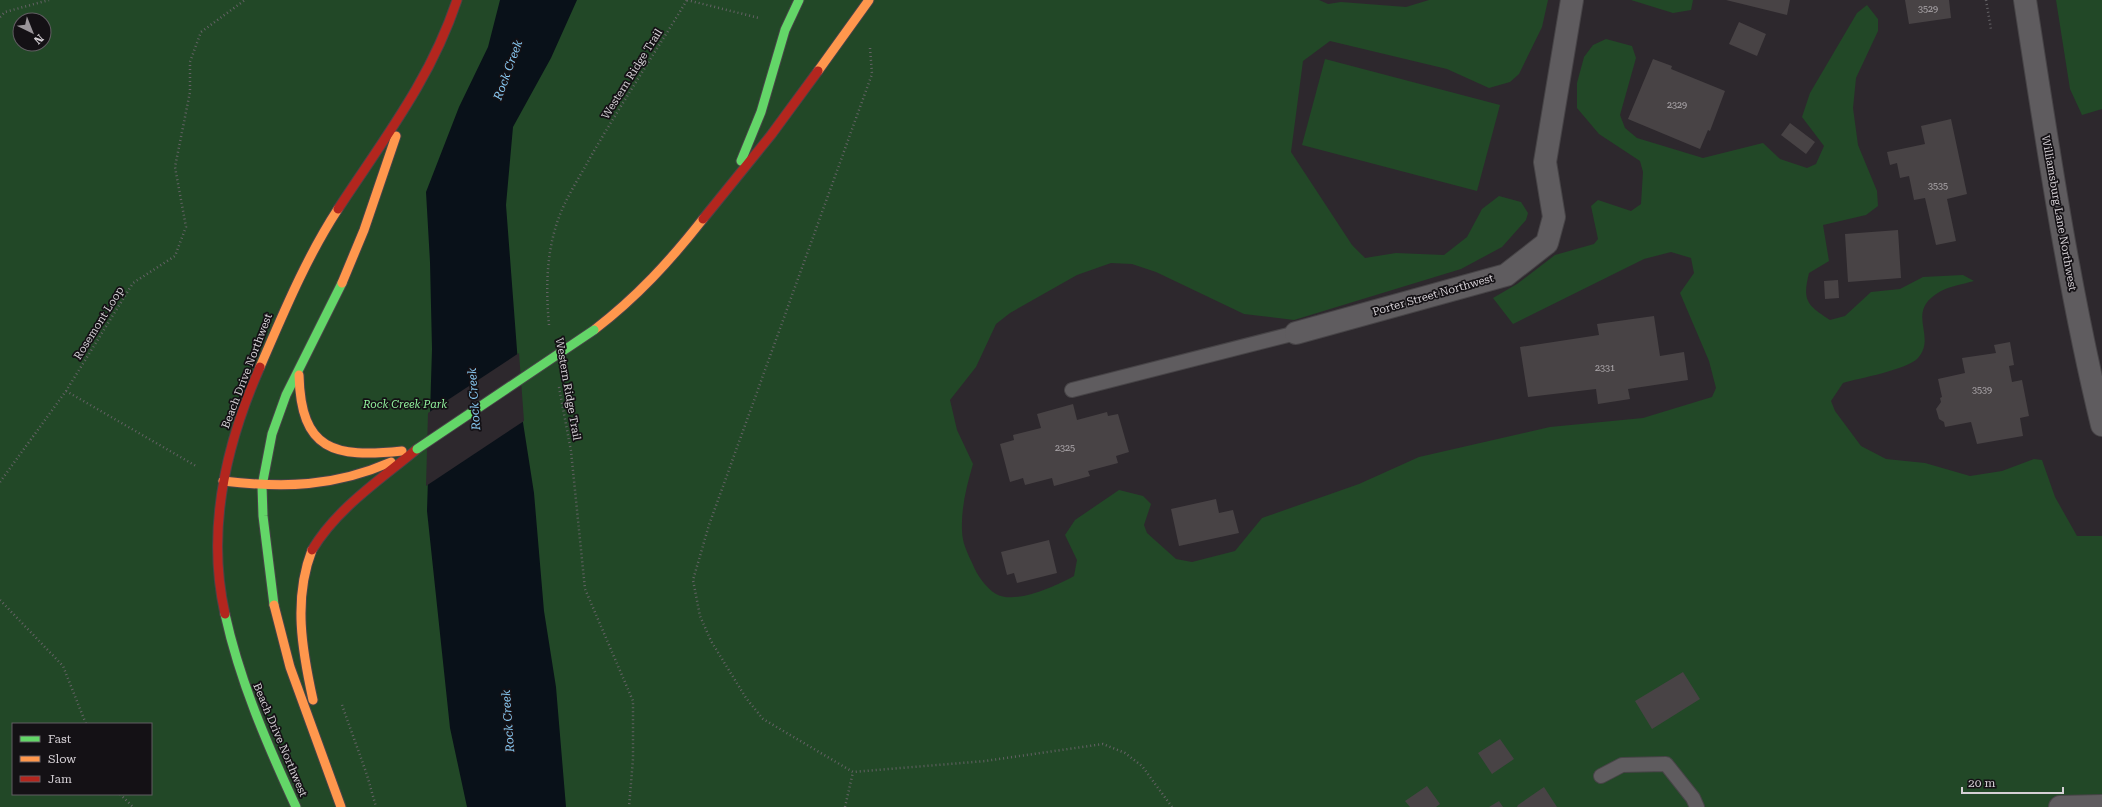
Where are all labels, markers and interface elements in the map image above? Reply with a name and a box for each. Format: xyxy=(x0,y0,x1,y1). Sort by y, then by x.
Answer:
house number: 3529 xyxy=(1918,4,1938,14)
north arrow xyxy=(12,12,52,52)
street label: Western Ridge Trail xyxy=(599,26,665,122)
text: N xyxy=(31,31,46,47)
water label: Rock Creek xyxy=(490,38,525,103)
house number: 2329 xyxy=(1667,100,1687,110)
street label: Williamsburg Lane Northwest xyxy=(2039,134,2079,292)
house number: 3535 xyxy=(1928,181,1948,191)
street label: Porter Street Northwest xyxy=(1371,271,1495,319)
street label: Rosemont Loop xyxy=(71,284,127,362)
street label: Beach Drive Northwest xyxy=(219,312,275,430)
street label: Western Ridge Trail xyxy=(553,337,584,442)
house number: 2331 xyxy=(1595,363,1615,373)
water label: Rock Creek xyxy=(465,367,483,432)
house number: 3539 xyxy=(1972,385,1992,395)
park label: Rock Creek Park xyxy=(362,398,447,411)
house number: 2325 xyxy=(1055,443,1075,453)
street label: Beach Drive Northwest xyxy=(250,681,310,799)
water label: Rock Creek xyxy=(499,689,517,754)
legend xyxy=(12,723,152,795)
text: Fast xyxy=(48,732,72,746)
text: Slow xyxy=(48,752,76,766)
scale bar xyxy=(1962,769,2063,795)
text: Jam xyxy=(48,772,72,786)
text: 20 m xyxy=(1968,776,1995,790)

